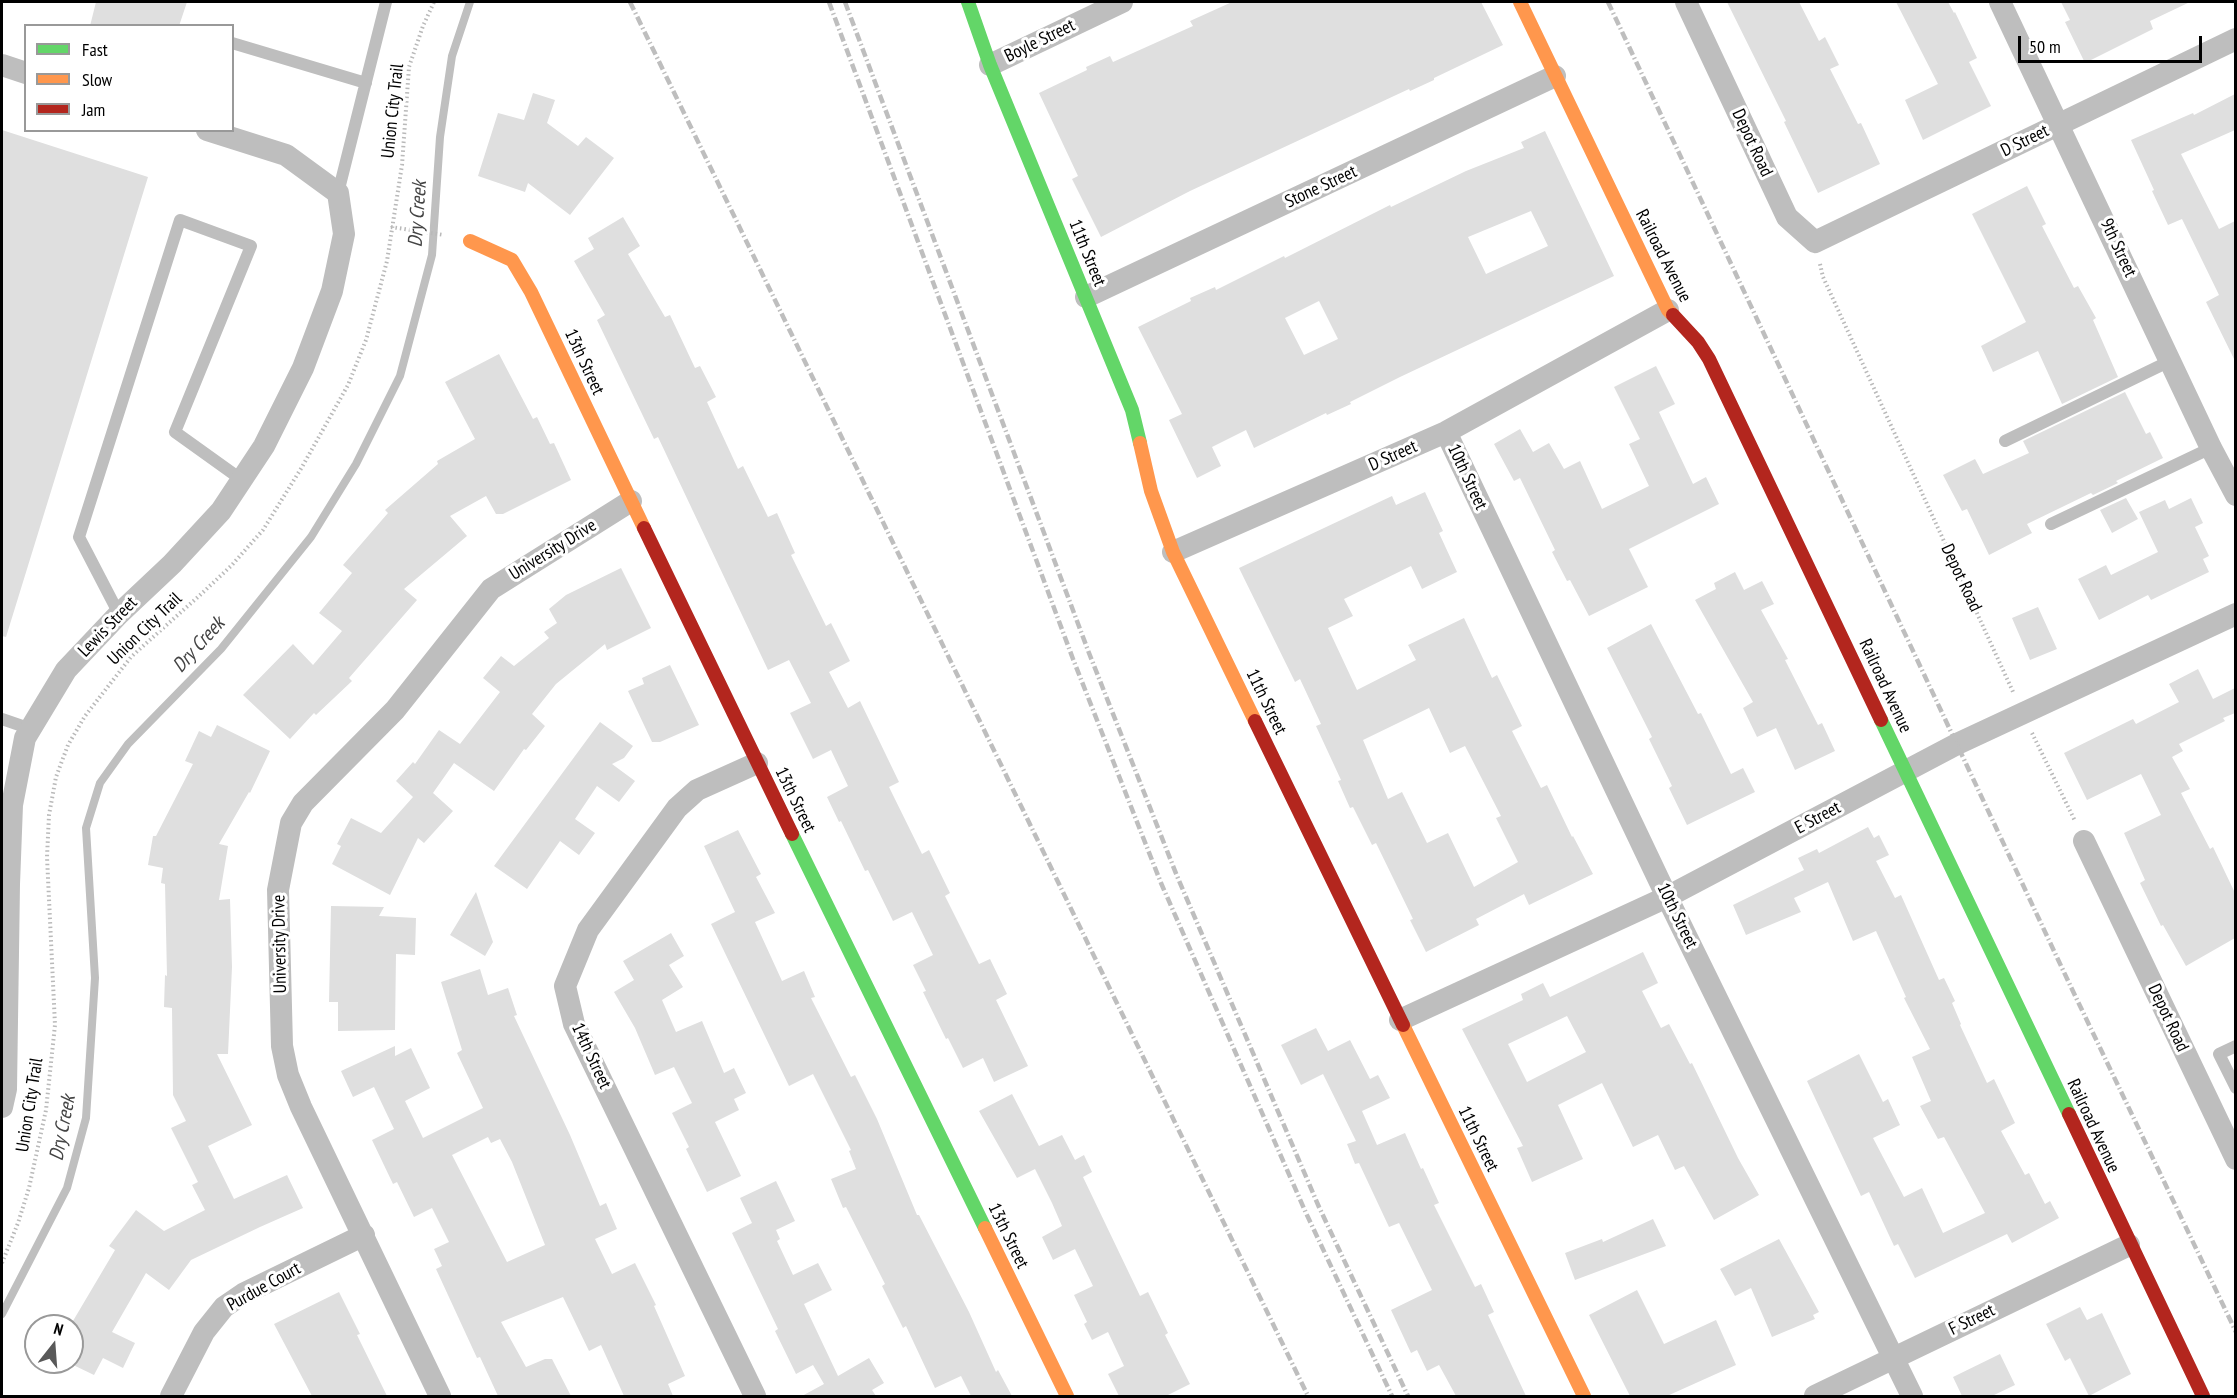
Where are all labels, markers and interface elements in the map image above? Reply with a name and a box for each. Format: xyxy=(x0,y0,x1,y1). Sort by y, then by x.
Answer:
street label: Boyle Street xyxy=(1001,15,1079,67)
legend xyxy=(24,24,234,132)
scale bar xyxy=(2021,24,2206,62)
text: 50 m xyxy=(2029,35,2061,58)
text: Fast xyxy=(82,38,108,61)
street label: Union City Trail xyxy=(377,63,409,159)
text: Slow xyxy=(82,68,112,91)
text: Jam xyxy=(82,98,105,121)
street label: Depot Road xyxy=(1727,106,1777,180)
street label: D Street xyxy=(1998,120,2052,162)
street label: Stone Street xyxy=(1282,161,1360,213)
water label: Dry Creek xyxy=(404,180,432,248)
street label: Railroad Avenue xyxy=(1630,206,1696,306)
street label: 9th Street xyxy=(2095,215,2141,281)
street label: 11th Street xyxy=(1064,216,1110,290)
street label: 13th Street xyxy=(559,326,609,398)
street label: D Street xyxy=(1366,436,1420,476)
street label: 10th Street xyxy=(1442,441,1492,513)
street label: University Drive xyxy=(505,515,601,585)
street label: Depot Road xyxy=(1936,541,1986,615)
street label: Union City Trail xyxy=(103,588,187,670)
street label: Lewis Street xyxy=(74,592,142,662)
water label: Dry Creek xyxy=(168,612,230,678)
street label: Railroad Avenue xyxy=(1854,636,1916,736)
street label: 11th Street xyxy=(1241,666,1291,738)
street label: 13th Street xyxy=(770,764,820,836)
street label: E Street xyxy=(1791,797,1845,839)
street label: 10th Street xyxy=(1652,880,1702,952)
street label: University Drive xyxy=(268,894,292,994)
street label: Depot Road xyxy=(2143,981,2193,1055)
street label: 14th Street xyxy=(566,1020,616,1092)
street label: Union City Trail xyxy=(12,1056,48,1154)
street label: Railroad Avenue xyxy=(2062,1076,2124,1176)
water label: Dry Creek xyxy=(45,1093,81,1163)
street label: 11th Street xyxy=(1453,1103,1503,1175)
street label: 13th Street xyxy=(983,1200,1033,1272)
street label: Purdue Court xyxy=(223,1258,305,1316)
street label: F Street xyxy=(1945,1300,1999,1340)
north arrow xyxy=(24,1314,84,1374)
text: N xyxy=(52,1318,66,1340)

